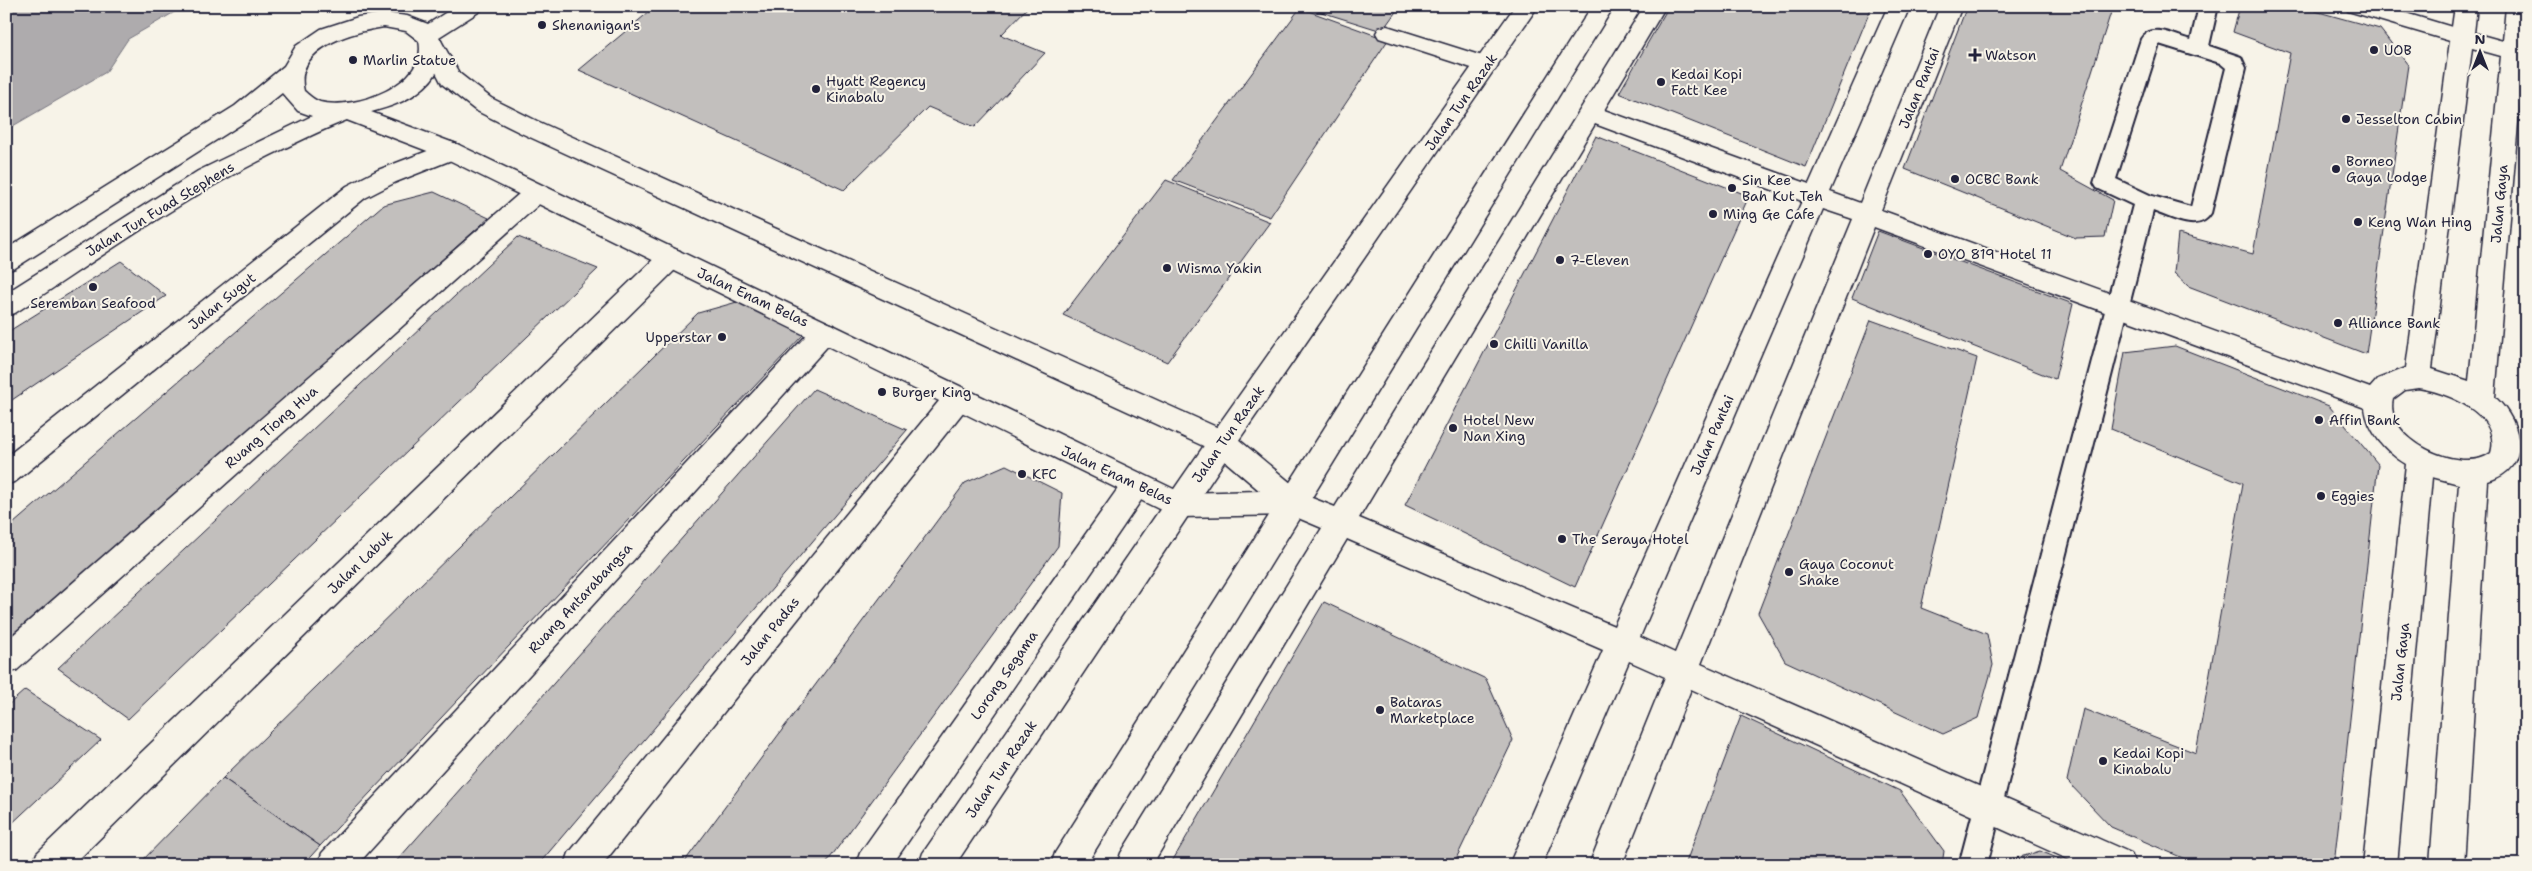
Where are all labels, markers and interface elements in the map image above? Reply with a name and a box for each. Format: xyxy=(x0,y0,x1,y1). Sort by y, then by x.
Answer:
place label: Shenanigan's xyxy=(552,16,640,34)
marker: Shenanigan's xyxy=(536,19,548,31)
north arrow xyxy=(2454,28,2504,78)
text: N xyxy=(2474,30,2486,48)
place label: UOB xyxy=(2384,41,2412,59)
marker: UOB xyxy=(2368,44,2380,56)
street label: Jalan Pantai xyxy=(1895,45,1943,131)
place label: Watson xyxy=(1985,46,2037,64)
marker: Watson xyxy=(1969,49,1981,61)
street label: Jalan Tun Razak xyxy=(1421,50,1501,154)
place label: Marlin Statue xyxy=(363,51,456,69)
marker: Marlin Statue xyxy=(347,54,359,66)
place label: Kedai Kopi Fatt Kee xyxy=(1671,65,1742,99)
place label: Hyatt Regency Kinabalu xyxy=(826,72,926,106)
marker: Kedai Kopi Fatt Kee xyxy=(1655,76,1667,88)
marker: Hyatt Regency Kinabalu xyxy=(810,83,822,95)
place label: Jesselton Cabin xyxy=(2356,110,2463,128)
marker: Jesselton Cabin xyxy=(2340,113,2352,125)
place label: Borneo Gaya Lodge xyxy=(2346,152,2428,186)
street label: Jalan Tun Fuad Stephens xyxy=(83,157,238,260)
marker: Borneo Gaya Lodge xyxy=(2330,163,2342,175)
street label: Jalan Gaya xyxy=(2487,164,2511,244)
place label: OCBC Bank xyxy=(1965,170,2039,188)
place label: Sin Kee Bah Kut Teh xyxy=(1742,171,1823,205)
marker: OCBC Bank xyxy=(1949,173,1961,185)
marker: Sin Kee Bah Kut Teh xyxy=(1726,182,1738,194)
place label: Ming Ge Cafe xyxy=(1723,205,1815,223)
marker: Ming Ge Cafe xyxy=(1707,208,1719,220)
place label: Keng Wan Hing xyxy=(2368,213,2472,231)
marker: Keng Wan Hing xyxy=(2352,216,2364,228)
place label: OYO 819 Hotel 11 xyxy=(1938,245,2052,263)
marker: OYO 819 Hotel 11 xyxy=(1922,248,1934,260)
place label: 7-Eleven xyxy=(1570,251,1629,269)
marker: 7-Eleven xyxy=(1554,254,1566,266)
place label: Wisma Yakin xyxy=(1177,259,1262,277)
marker: Wisma Yakin xyxy=(1161,262,1173,274)
street label: Jalan Enam Belas xyxy=(694,263,812,331)
street label: Jalan Sugut xyxy=(185,268,259,334)
marker: Seremban Seafood xyxy=(87,281,99,293)
place label: Seremban Seafood xyxy=(30,294,156,312)
place label: Alliance Bank xyxy=(2348,314,2440,332)
marker: Alliance Bank xyxy=(2332,317,2344,329)
place label: Upperstar xyxy=(646,328,712,346)
marker: Upperstar xyxy=(716,331,728,343)
place label: Chilli Vanilla xyxy=(1504,335,1588,353)
marker: Chilli Vanilla xyxy=(1488,338,1500,350)
street label: Ruang Tiong Hua xyxy=(221,382,321,472)
street label: Jalan Tun Razak xyxy=(1188,382,1268,486)
place label: Burger King xyxy=(892,383,971,401)
marker: Burger King xyxy=(876,386,888,398)
street label: Jalan Pantai xyxy=(1686,392,1738,478)
place label: Hotel New Nan Xing xyxy=(1463,411,1534,445)
place label: Affin Bank xyxy=(2329,411,2400,429)
marker: Affin Bank xyxy=(2313,414,2325,426)
marker: Hotel New Nan Xing xyxy=(1447,422,1459,434)
street label: Jalan Enam Belas xyxy=(1058,441,1176,509)
place label: KFC xyxy=(1032,465,1057,483)
marker: KFC xyxy=(1016,468,1028,480)
place label: Eggies xyxy=(2331,487,2375,505)
marker: Eggies xyxy=(2315,490,2327,502)
street label: Jalan Labuk xyxy=(324,526,396,598)
place label: The Seraya Hotel xyxy=(1572,530,1689,548)
marker: The Seraya Hotel xyxy=(1556,533,1568,545)
street label: Ruang Antarabangsa xyxy=(524,539,636,657)
place label: Gaya Coconut Shake xyxy=(1799,555,1894,589)
marker: Gaya Coconut Shake xyxy=(1783,566,1795,578)
street label: Jalan Padas xyxy=(737,593,803,669)
street label: Jalan Gaya xyxy=(2387,622,2413,702)
street label: Lorong Segama xyxy=(966,627,1042,723)
place label: Bataras Marketplace xyxy=(1390,693,1475,727)
marker: Bataras Marketplace xyxy=(1374,704,1386,716)
street label: Jalan Tun Razak xyxy=(962,717,1040,821)
place label: Kedai Kopi Kinabalu xyxy=(2113,744,2184,778)
marker: Kedai Kopi Kinabalu xyxy=(2097,755,2109,767)

